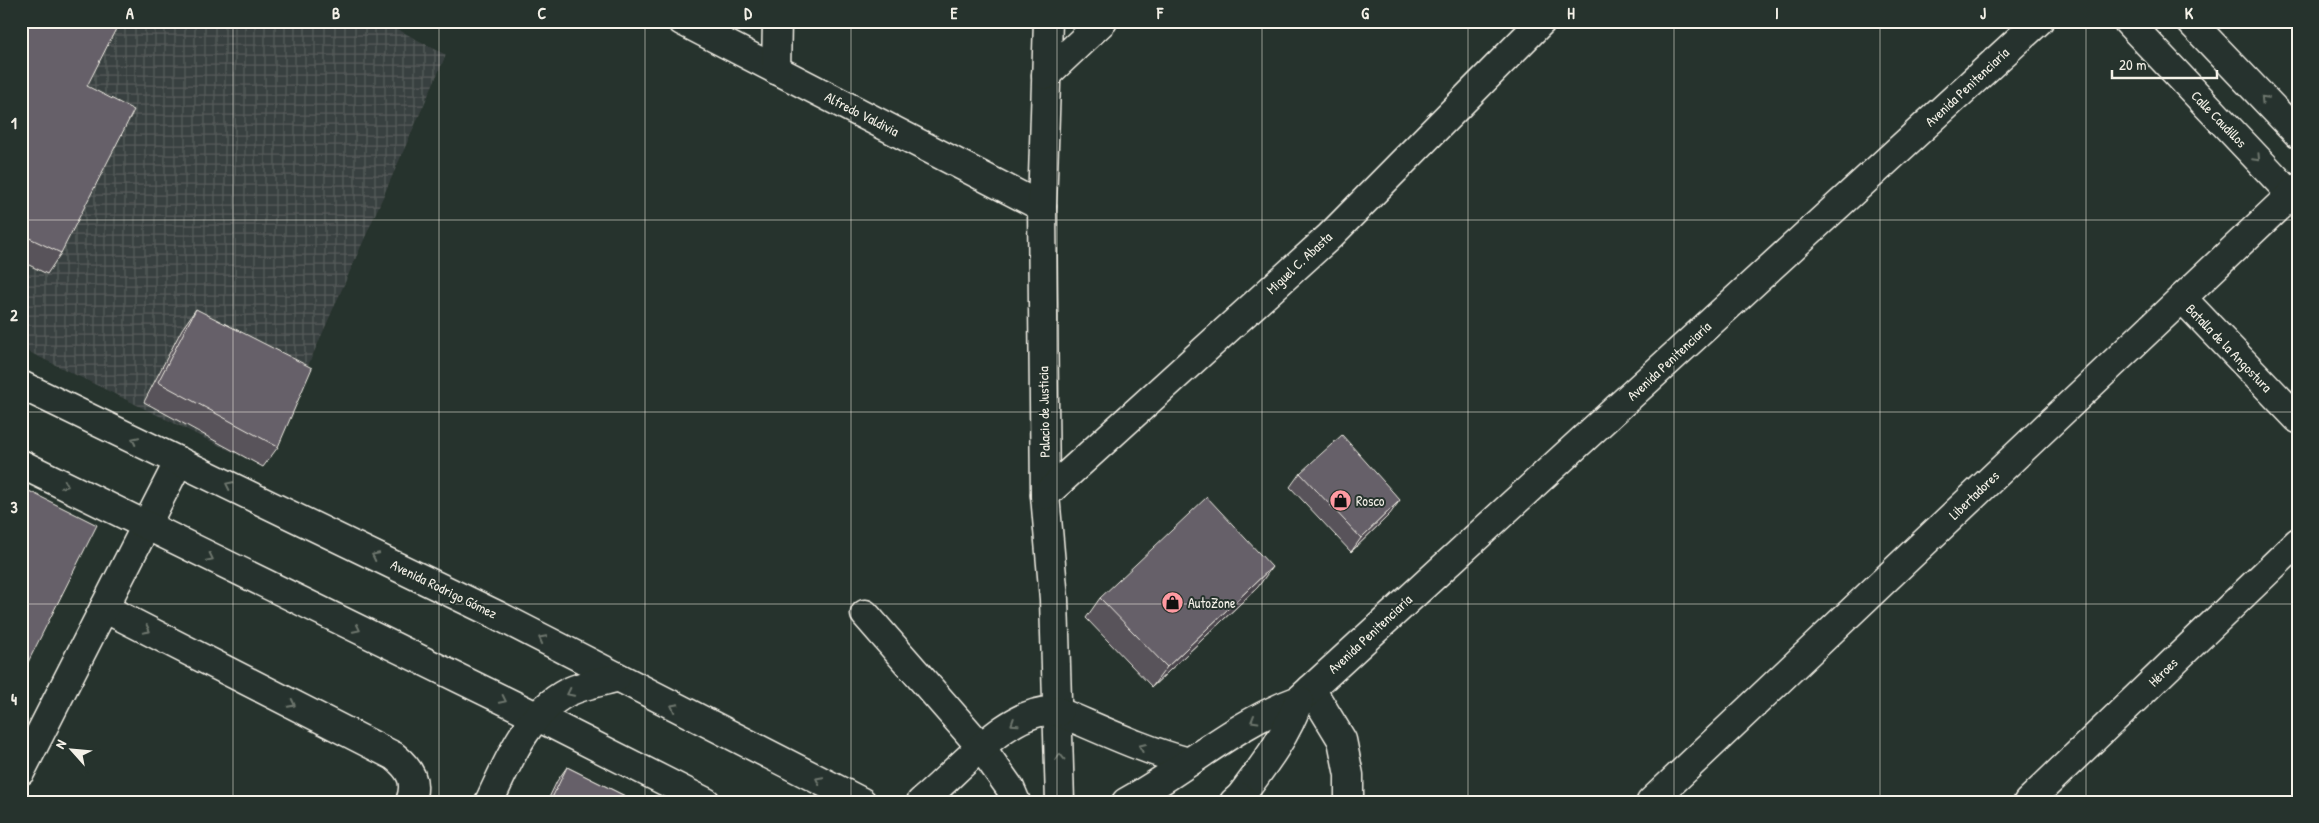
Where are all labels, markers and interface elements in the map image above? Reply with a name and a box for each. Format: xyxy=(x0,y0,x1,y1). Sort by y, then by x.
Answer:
text: A xyxy=(126,2,134,24)
text: B xyxy=(332,2,340,24)
text: C xyxy=(538,2,547,24)
text: D xyxy=(744,2,752,24)
text: E xyxy=(950,2,958,24)
text: F xyxy=(1156,2,1164,24)
text: G xyxy=(1361,2,1369,24)
text: H xyxy=(1567,2,1575,24)
text: I xyxy=(1775,2,1779,24)
text: J xyxy=(1980,2,1986,24)
text: K xyxy=(2185,2,2194,24)
street label: Avenida Penitenciaría xyxy=(1921,42,2013,130)
scale bar xyxy=(2112,48,2216,80)
text: 20 m xyxy=(2119,54,2146,75)
street label: Calle Caudillos xyxy=(2187,86,2251,151)
street label: Alfredo Valdivia xyxy=(822,87,903,141)
one-way arrow xyxy=(2261,96,2270,105)
text: 1 xyxy=(11,112,17,134)
one-way arrow xyxy=(2251,152,2260,161)
street label: Miguel C. Abasta xyxy=(1262,227,1337,299)
street label: Batalla de la Angostura xyxy=(2182,299,2277,397)
text: 2 xyxy=(10,304,18,326)
street label: Avenida Penitenciaría xyxy=(1623,316,1715,404)
street label: Palacio de Justicia xyxy=(1033,366,1054,458)
one-way arrow xyxy=(131,435,140,446)
street label: Libertadores xyxy=(1944,466,2003,523)
one-way arrow xyxy=(60,479,69,490)
one-way arrow xyxy=(225,481,234,491)
shop icon: Rosco xyxy=(1328,489,1352,513)
place label: Rosco xyxy=(1356,491,1385,510)
text: 3 xyxy=(10,496,18,518)
one-way arrow xyxy=(205,552,214,562)
one-way arrow xyxy=(371,552,380,562)
street label: Avenida Rodrigo Gómez xyxy=(387,555,501,623)
street label: Avenida Penitenciaría xyxy=(1324,589,1416,677)
shop icon: AutoZone xyxy=(1160,591,1184,615)
place label: AutoZone xyxy=(1188,593,1236,612)
one-way arrow xyxy=(351,623,360,633)
one-way arrow xyxy=(142,624,151,634)
one-way arrow xyxy=(538,635,547,645)
street label: Héroes xyxy=(2144,653,2182,690)
one-way arrow xyxy=(566,686,575,697)
text: 4 xyxy=(11,688,17,710)
one-way arrow xyxy=(498,694,507,704)
one-way arrow xyxy=(287,698,296,708)
one-way arrow xyxy=(670,703,679,713)
one-way arrow xyxy=(1251,714,1260,724)
one-way arrow xyxy=(1010,717,1019,727)
north arrow xyxy=(48,726,98,776)
text: N xyxy=(50,736,70,752)
one-way arrow xyxy=(1138,743,1147,754)
one-way arrow xyxy=(1055,752,1065,760)
one-way arrow xyxy=(815,776,824,786)

